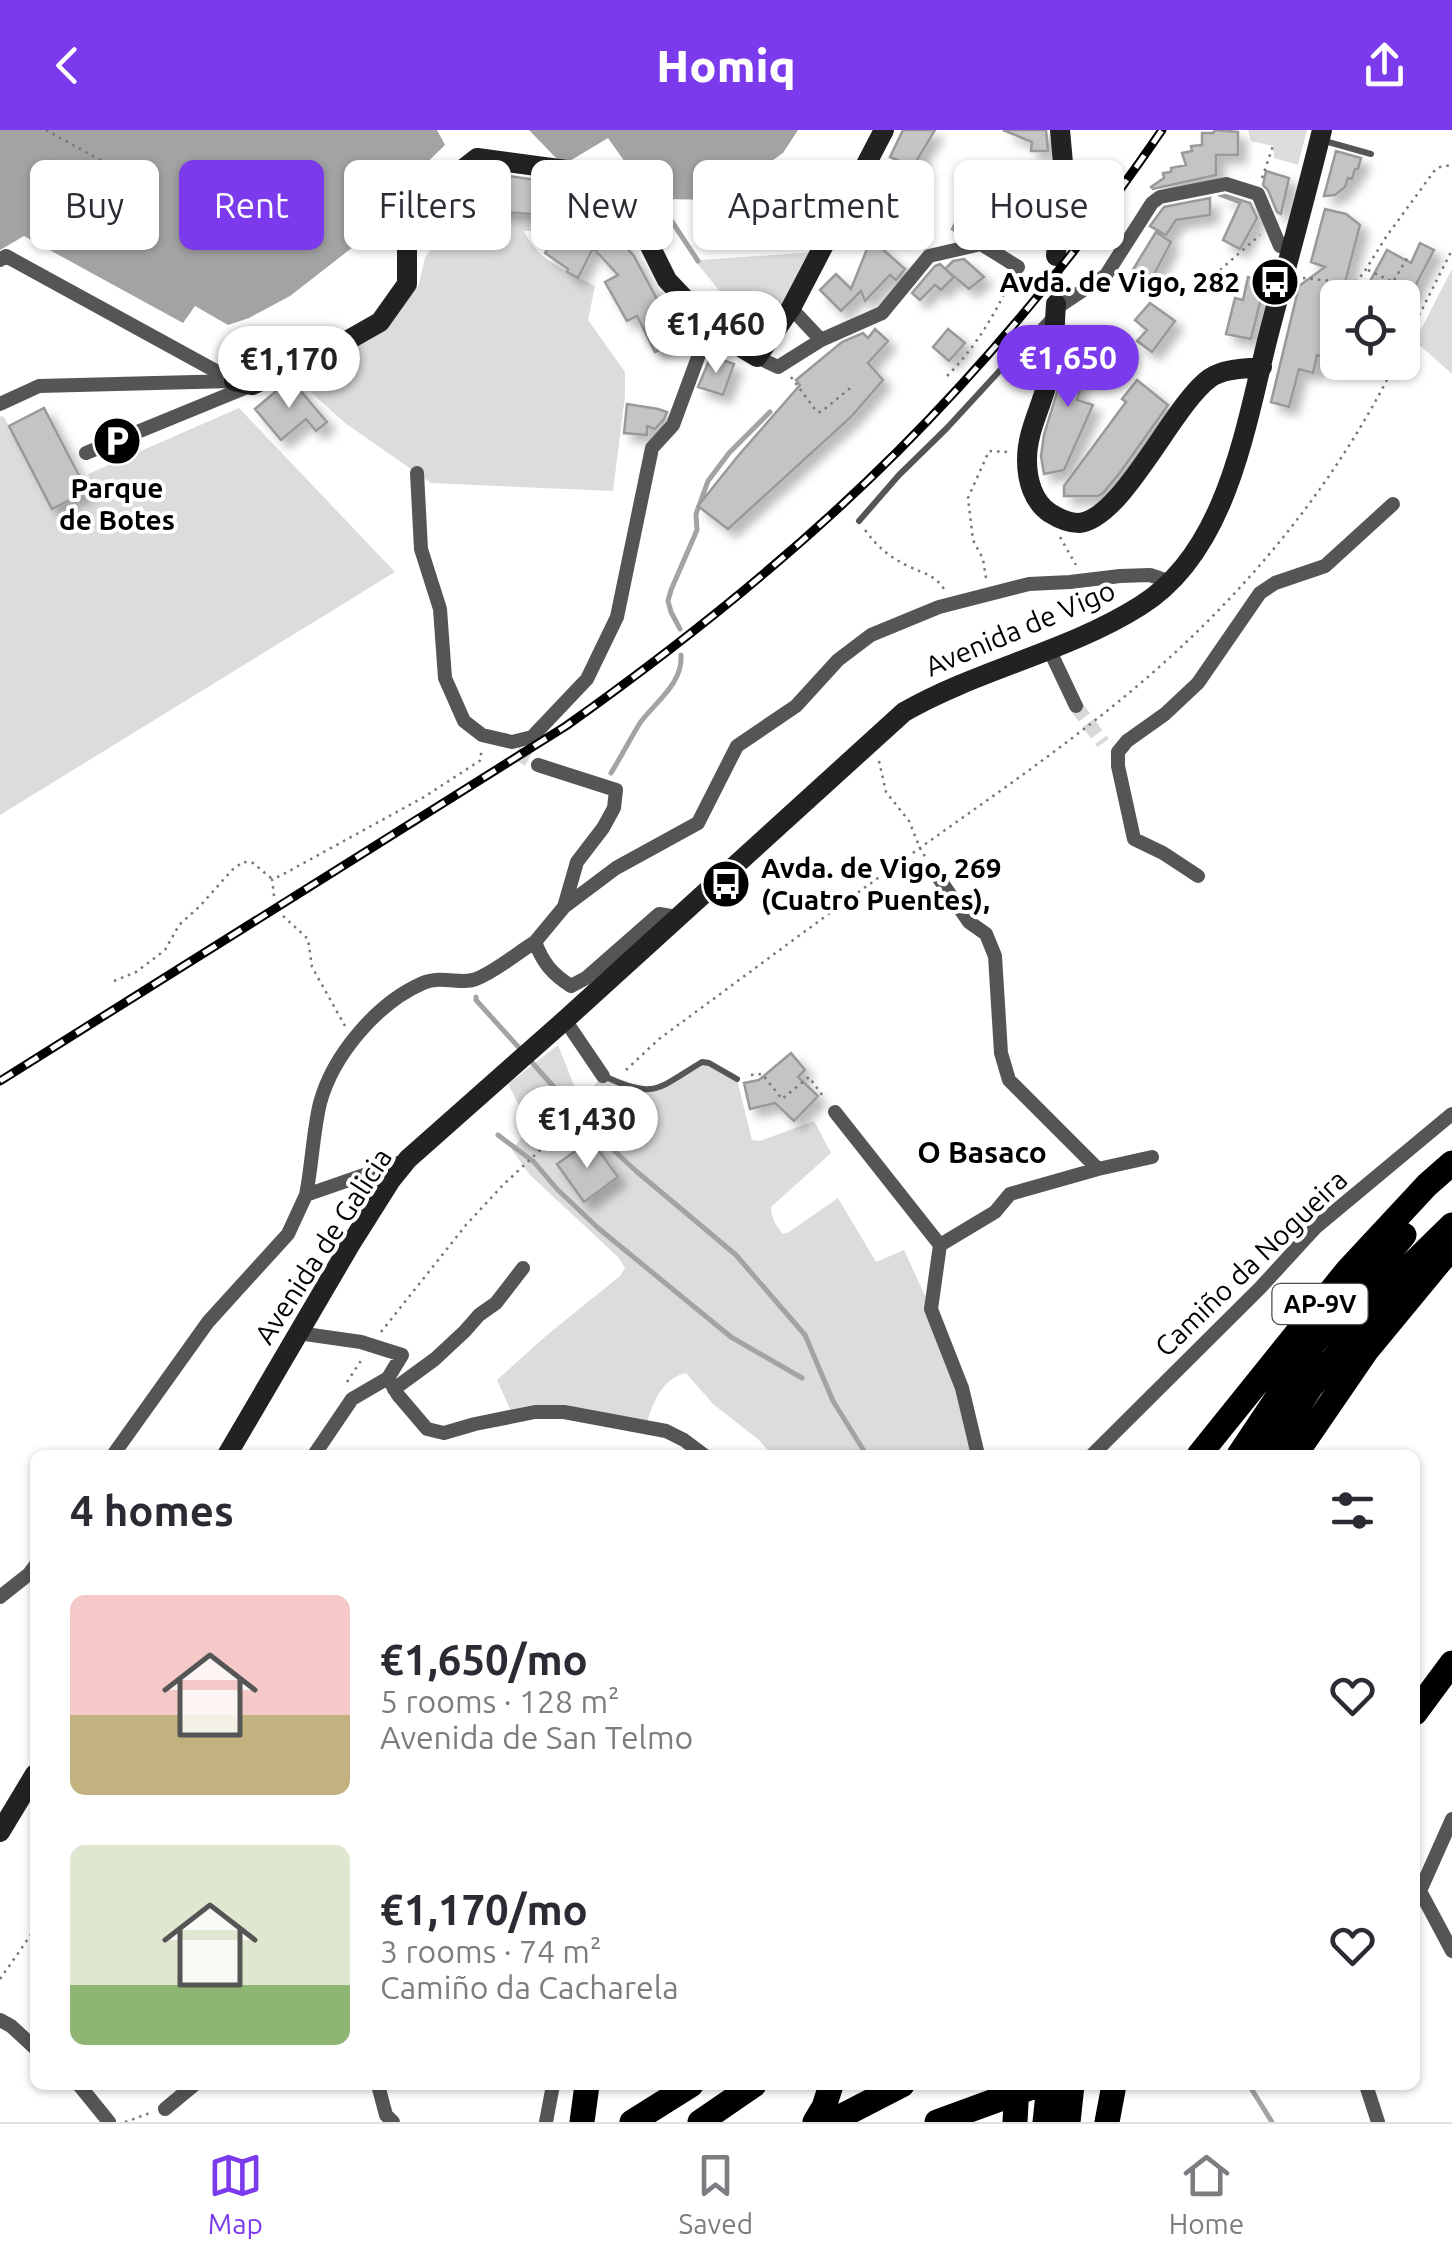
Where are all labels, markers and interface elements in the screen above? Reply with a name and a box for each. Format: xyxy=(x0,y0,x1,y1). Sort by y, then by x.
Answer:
icon: back xyxy=(40,38,95,93)
icon: share xyxy=(1357,38,1412,93)
text: Homiq xyxy=(656,40,796,91)
chip: Buy xyxy=(30,160,159,250)
chip: Rent xyxy=(179,160,324,250)
chip: Filters xyxy=(344,160,511,250)
chip: New xyxy=(531,160,673,250)
chip: Apartment xyxy=(693,160,934,250)
chip: House xyxy=(954,160,1124,250)
bus stop icon: Avda. de Vigo, 282 xyxy=(1249,256,1301,308)
place label: Avda. de Vigo, 282 xyxy=(1000,266,1240,297)
map controls xyxy=(1320,280,1420,380)
button: locate xyxy=(1320,280,1420,380)
pin: €1,460 xyxy=(635,291,797,376)
text: €1,460 xyxy=(667,305,765,341)
pin: €1,650 xyxy=(987,325,1149,410)
pin: €1,170 xyxy=(208,326,370,411)
text: €1,650 xyxy=(1019,339,1117,375)
text: €1,170 xyxy=(240,340,338,376)
parking icon: Parque de Botes xyxy=(91,415,143,467)
place label: Parque de Botes xyxy=(59,472,175,535)
street label: Avenida de Vigo xyxy=(920,574,1119,681)
place label: Avda. de Vigo, 269 (Cuatro Puentes), xyxy=(761,852,1001,916)
bus stop icon: Avda. de Vigo, 269 (Cuatro Puentes), xyxy=(700,858,752,910)
pin: €1,430 xyxy=(506,1086,668,1171)
text: €1,430 xyxy=(538,1100,636,1136)
district label: O Basaco xyxy=(917,1135,1047,1169)
street label: Avenida de Galicia xyxy=(248,1142,397,1349)
street label: Camiño da Nogueira xyxy=(1148,1163,1353,1362)
road number: AP-9V xyxy=(1272,1284,1368,1324)
icon: filters xyxy=(1325,1483,1380,1538)
text: 4 homes xyxy=(70,1487,234,1534)
icon: home xyxy=(150,1635,270,1755)
text: €1,650/mo xyxy=(380,1636,588,1683)
icon: heart xyxy=(1325,1668,1380,1723)
text: 5 rooms · 128 m² xyxy=(380,1683,620,1719)
text: Avenida de San Telmo xyxy=(380,1719,693,1755)
icon: home xyxy=(150,1885,270,2005)
text: €1,170/mo xyxy=(380,1886,588,1933)
icon: heart xyxy=(1325,1918,1380,1973)
text: 3 rooms · 74 m² xyxy=(380,1933,601,1969)
text: Camiño da Cacharela xyxy=(380,1969,679,2005)
tab: Map xyxy=(208,2148,263,2239)
tab: Saved xyxy=(679,2148,753,2239)
tab: Home xyxy=(1169,2148,1244,2239)

